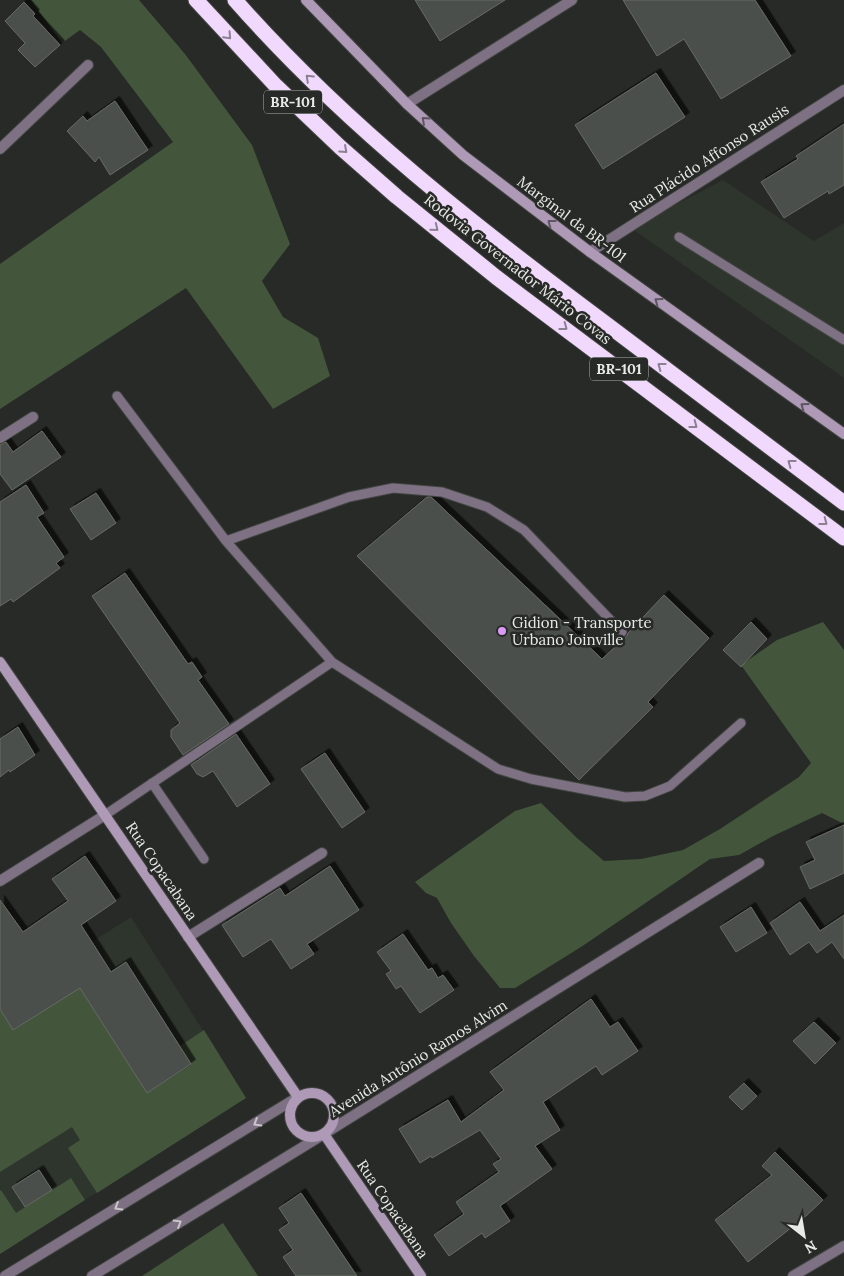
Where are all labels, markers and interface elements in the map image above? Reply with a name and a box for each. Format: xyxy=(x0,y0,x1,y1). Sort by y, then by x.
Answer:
one-way arrow xyxy=(222,31,231,40)
one-way arrow xyxy=(305,75,314,84)
road number: BR-101 xyxy=(264,90,322,114)
street label: Rua Plácido Affonso Rausis xyxy=(626,99,792,217)
one-way arrow xyxy=(422,117,431,126)
one-way arrow xyxy=(339,144,348,153)
street label: Marginal da BR-101 xyxy=(514,172,630,266)
street label: Rodovia Governador Mário Covas xyxy=(420,190,616,348)
one-way arrow xyxy=(548,220,557,228)
one-way arrow xyxy=(429,223,438,231)
one-way arrow xyxy=(654,298,664,307)
one-way arrow xyxy=(558,322,567,330)
road number: BR-101 xyxy=(590,358,648,380)
one-way arrow xyxy=(657,363,667,372)
one-way arrow xyxy=(800,403,810,412)
one-way arrow xyxy=(688,419,698,428)
one-way arrow xyxy=(788,461,797,469)
one-way arrow xyxy=(818,517,827,525)
place label: Gidion - Transporte Urbano Joinville xyxy=(512,613,652,649)
marker: Gidion - Transporte Urbano Joinville xyxy=(496,625,508,637)
street label: Rua Copacabana xyxy=(122,818,202,924)
street label: Avenida Antônio Ramos Alvim xyxy=(325,995,511,1121)
one-way arrow xyxy=(253,1116,262,1126)
street label: Rua Copacabana xyxy=(353,1156,433,1262)
one-way arrow xyxy=(114,1201,123,1211)
north arrow xyxy=(779,1211,829,1261)
one-way arrow xyxy=(173,1220,182,1230)
text: N xyxy=(801,1237,820,1258)

